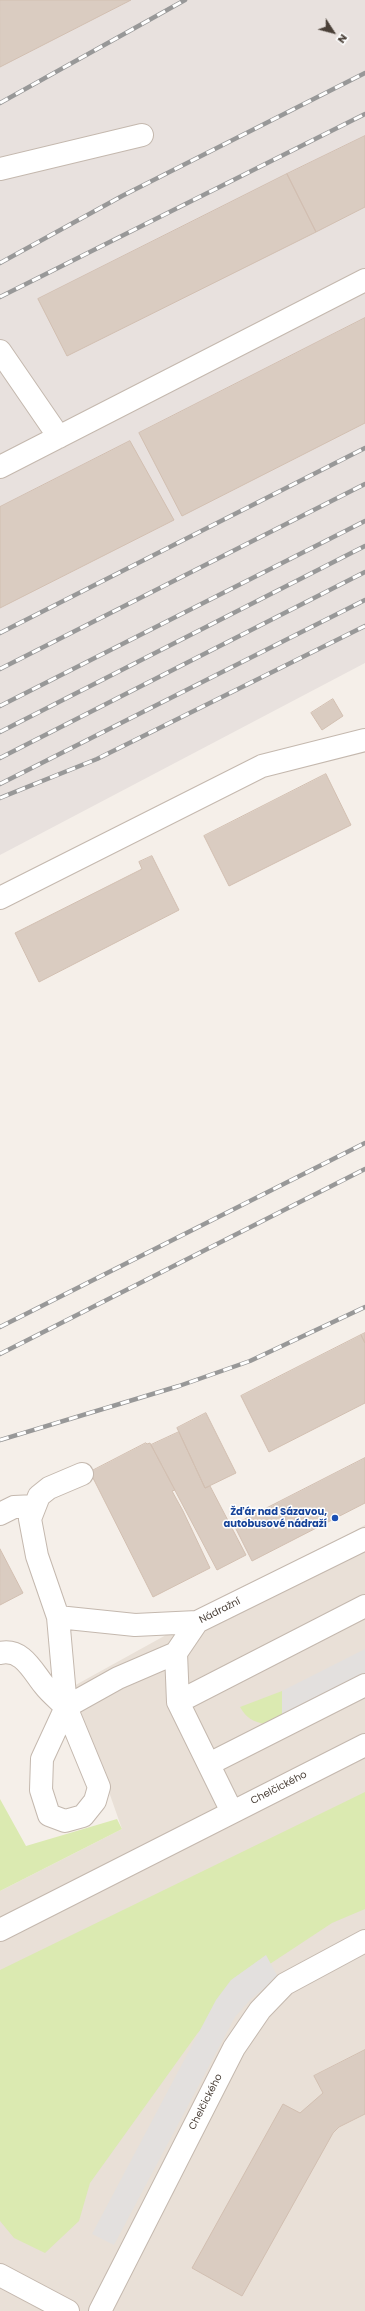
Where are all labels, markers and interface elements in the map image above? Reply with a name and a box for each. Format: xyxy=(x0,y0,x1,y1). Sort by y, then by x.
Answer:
north arrow xyxy=(313,12,353,52)
text: N xyxy=(334,31,352,47)
place label: Žďár nad Sázavou, autobusové nádraží xyxy=(223,1506,327,1530)
marker: Žďár nad Sázavou, autobusové nádraží xyxy=(330,1513,340,1523)
street label: Nádražní xyxy=(197,1596,243,1626)
street label: Chelčického xyxy=(249,1769,309,1807)
street label: Chelčického xyxy=(187,2072,225,2132)

